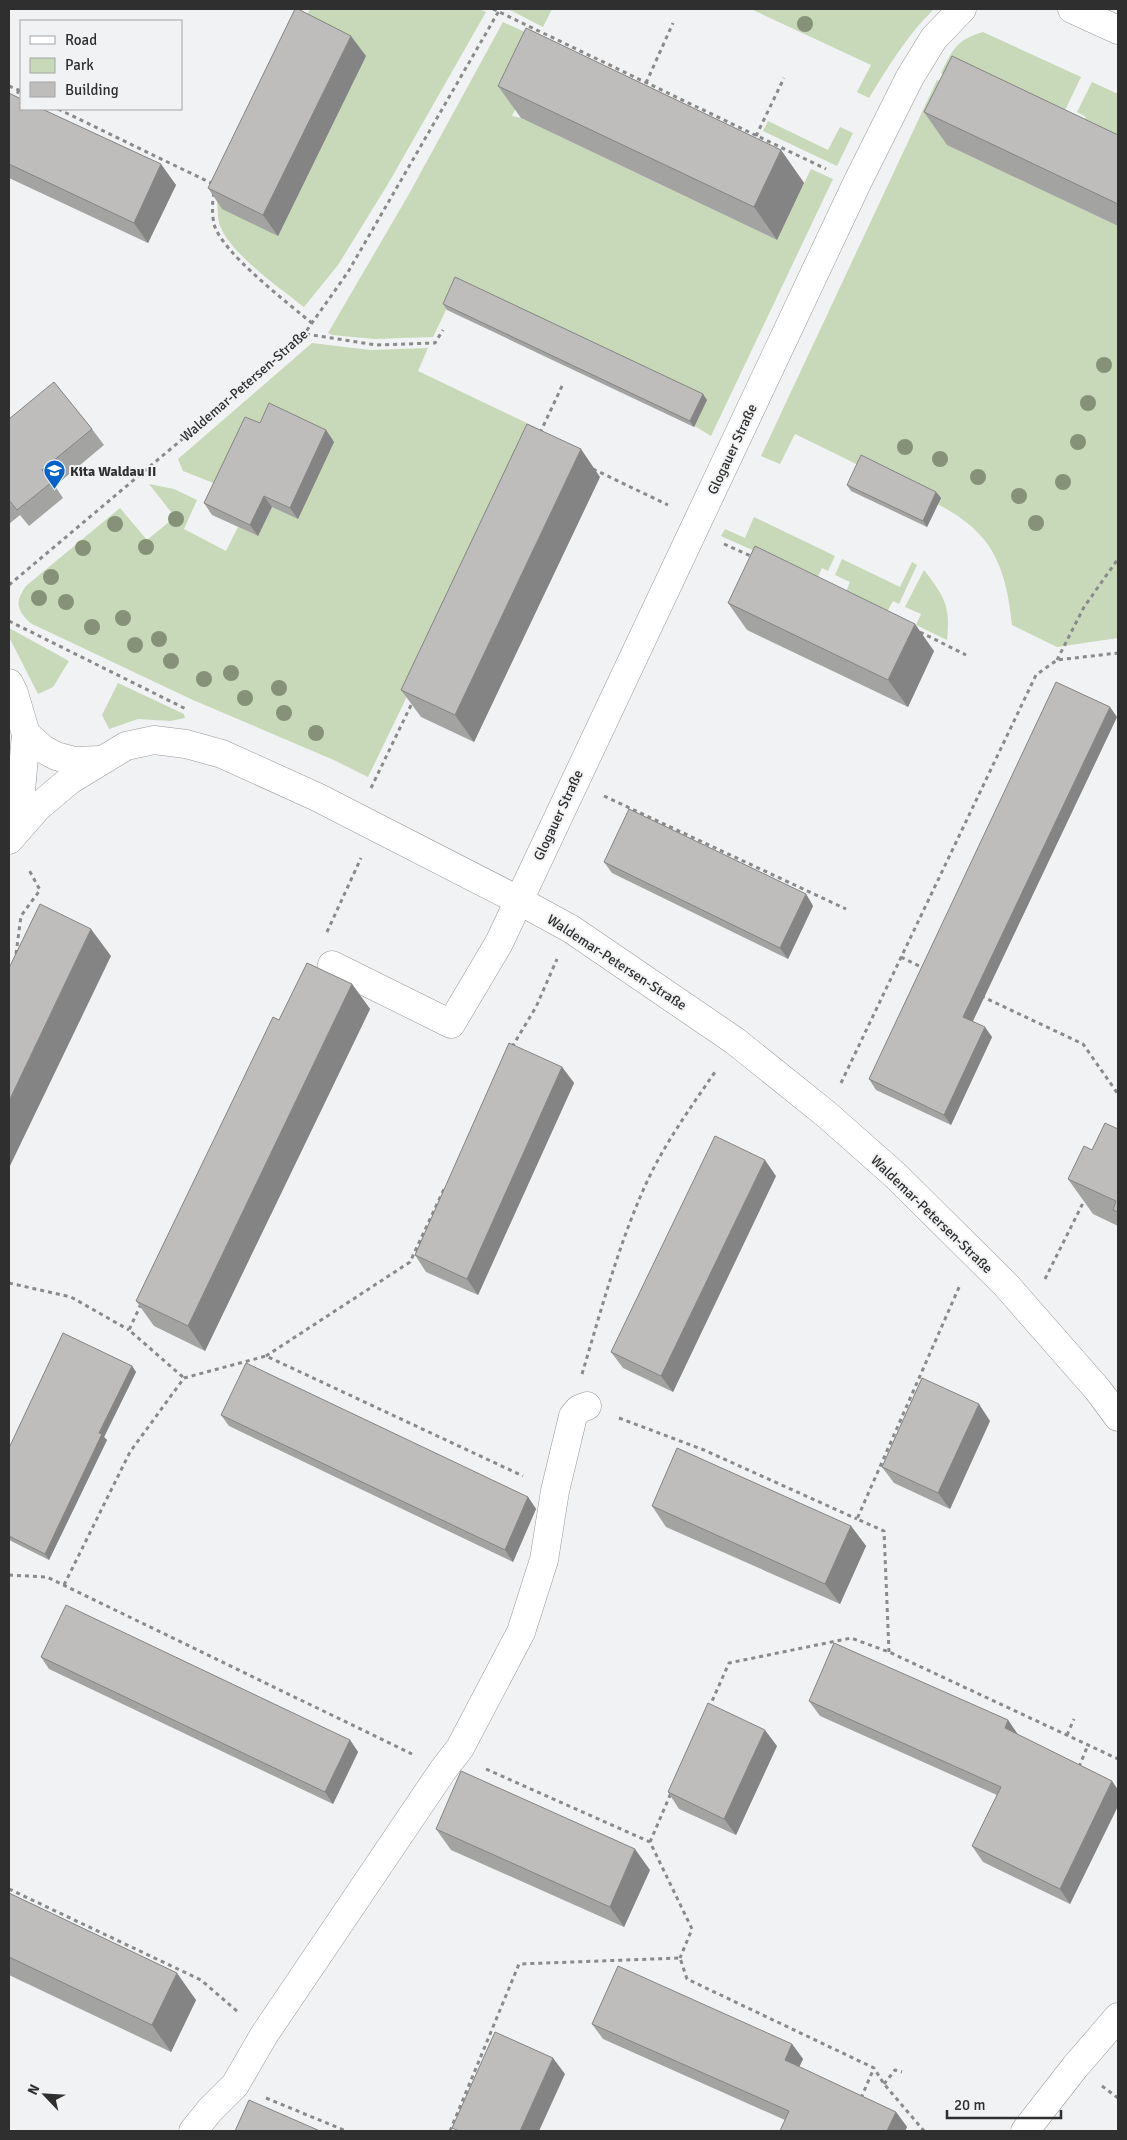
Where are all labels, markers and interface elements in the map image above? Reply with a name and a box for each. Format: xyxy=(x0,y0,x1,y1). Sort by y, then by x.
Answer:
legend xyxy=(20,20,182,110)
text: Road xyxy=(65,31,97,49)
text: Park xyxy=(65,56,94,74)
text: Building xyxy=(65,81,119,99)
street label: Waldemar-Petersen-Straße xyxy=(177,325,311,445)
street label: Glogauer Straße xyxy=(704,401,761,497)
school or university icon: Kita Waldau II xyxy=(42,459,66,490)
place label: Kita Waldau II xyxy=(70,463,156,480)
street label: Glogauer Straße xyxy=(530,767,587,863)
street label: Waldemar-Petersen-Straße xyxy=(544,911,690,1014)
street label: Waldemar-Petersen-Straße xyxy=(867,1152,996,1277)
north arrow xyxy=(20,2070,70,2120)
text: N xyxy=(24,2082,43,2098)
scale bar xyxy=(947,2088,1061,2120)
text: 20 m xyxy=(954,2096,985,2114)

